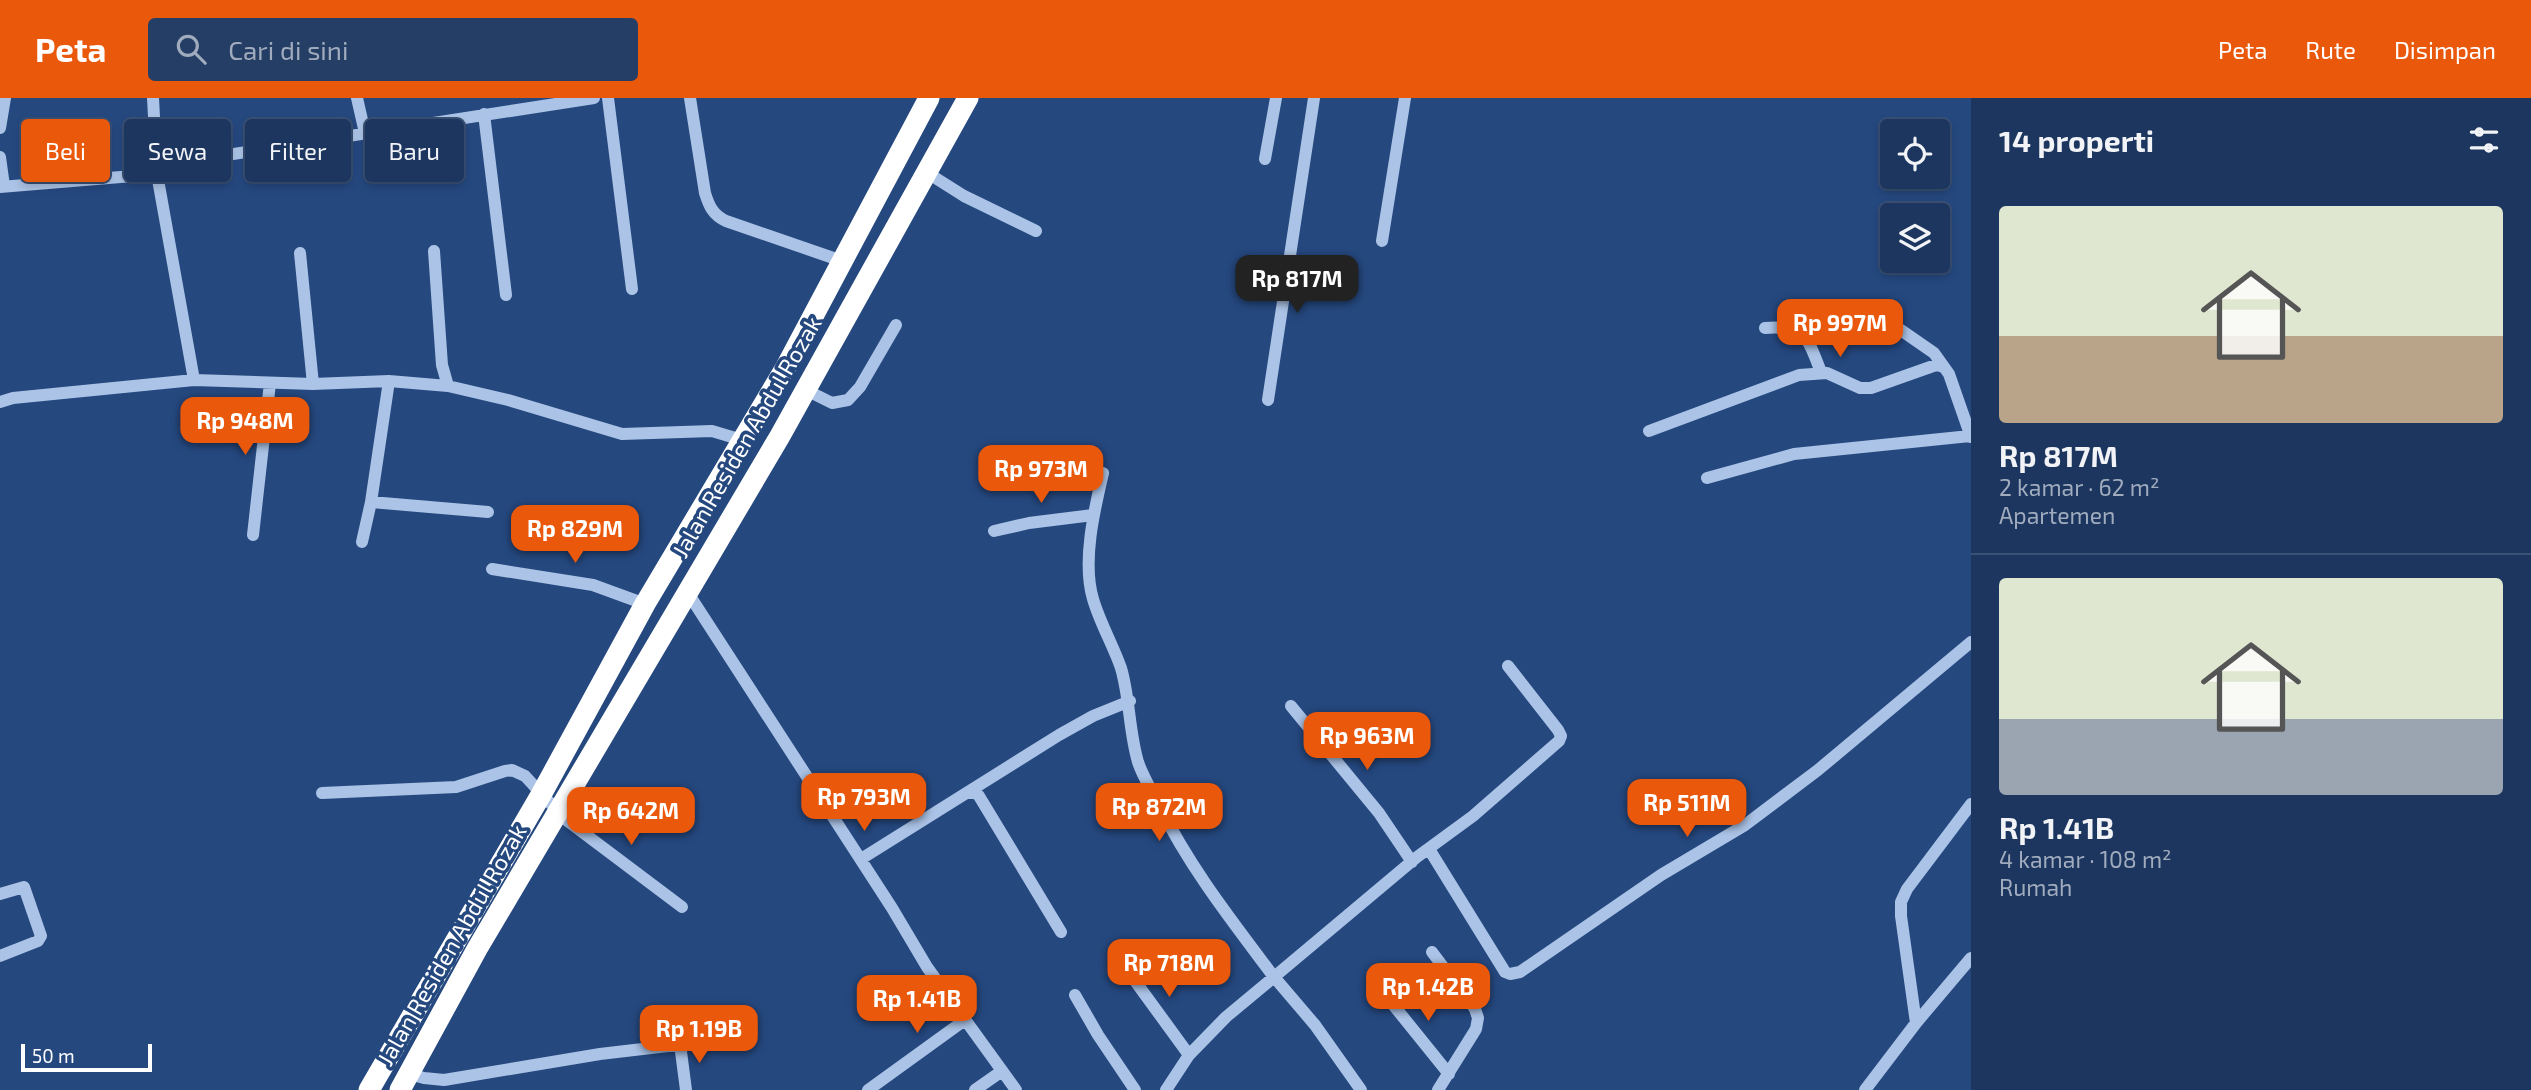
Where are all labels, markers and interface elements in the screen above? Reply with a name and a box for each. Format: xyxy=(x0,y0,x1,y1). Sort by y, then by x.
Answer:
search box xyxy=(148,18,638,81)
text: Peta xyxy=(35,29,106,69)
icon: search xyxy=(172,30,210,68)
text: Cari di sini xyxy=(228,34,348,65)
text: Peta xyxy=(2218,35,2267,64)
text: Rute xyxy=(2305,35,2356,64)
text: Disimpan xyxy=(2394,35,2496,64)
chip: Beli xyxy=(21,119,110,182)
chip: Sewa xyxy=(124,119,231,182)
chip: Filter xyxy=(245,119,351,182)
chip: Baru xyxy=(365,119,464,182)
map controls xyxy=(1880,119,1950,273)
button: locate xyxy=(1880,119,1950,189)
icon: filters xyxy=(2465,121,2503,159)
text: 14 properti xyxy=(1999,122,2154,158)
button: layers xyxy=(1880,203,1950,273)
icon: home xyxy=(2188,252,2314,378)
pin: Rp 817M xyxy=(1232,256,1362,315)
text: Rp 817M xyxy=(1251,264,1343,292)
pin: Rp 997M xyxy=(1775,300,1905,359)
text: Rp 997M xyxy=(1793,308,1887,336)
street label: Jalan Residen Abdul Rozak xyxy=(666,311,827,562)
pin: Rp 948M xyxy=(180,398,310,457)
text: Rp 948M xyxy=(196,406,294,434)
text: Rp 817M xyxy=(1999,437,2118,473)
pin: Rp 973M xyxy=(976,446,1106,505)
text: Rp 973M xyxy=(994,454,1088,482)
text: 2 kamar · 62 m² xyxy=(1999,473,2159,501)
text: Apartemen xyxy=(1999,501,2115,529)
pin: Rp 829M xyxy=(510,505,640,565)
text: Rp 829M xyxy=(527,514,623,542)
icon: home xyxy=(2188,624,2314,750)
pin: Rp 963M xyxy=(1302,712,1432,772)
text: Rp 963M xyxy=(1320,721,1414,749)
pin: Rp 793M xyxy=(799,774,929,833)
pin: Rp 511M xyxy=(1622,780,1752,839)
text: Rp 793M xyxy=(817,782,911,810)
pin: Rp 872M xyxy=(1094,784,1224,843)
pin: Rp 642M xyxy=(566,788,696,847)
text: Rp 511M xyxy=(1643,788,1731,816)
text: Rp 872M xyxy=(1112,792,1206,820)
text: Rp 642M xyxy=(583,796,679,824)
text: Rp 1.41B xyxy=(1999,809,2114,845)
street label: Jalan Residen Abdul Rozak xyxy=(371,819,532,1070)
text: 4 kamar · 108 m² xyxy=(1999,845,2172,873)
text: Rumah xyxy=(1999,873,2072,901)
pin: Rp 718M xyxy=(1104,940,1234,999)
text: Rp 718M xyxy=(1123,948,1215,976)
pin: Rp 1.42B xyxy=(1356,964,1500,1023)
text: Rp 1.42B xyxy=(1382,972,1474,1000)
pin: Rp 1.41B xyxy=(845,976,989,1035)
text: Rp 1.41B xyxy=(873,984,961,1012)
pin: Rp 1.19B xyxy=(627,1006,771,1065)
text: Rp 1.19B xyxy=(656,1014,742,1042)
scale bar xyxy=(21,1041,152,1073)
text: 50 m xyxy=(32,1044,75,1067)

